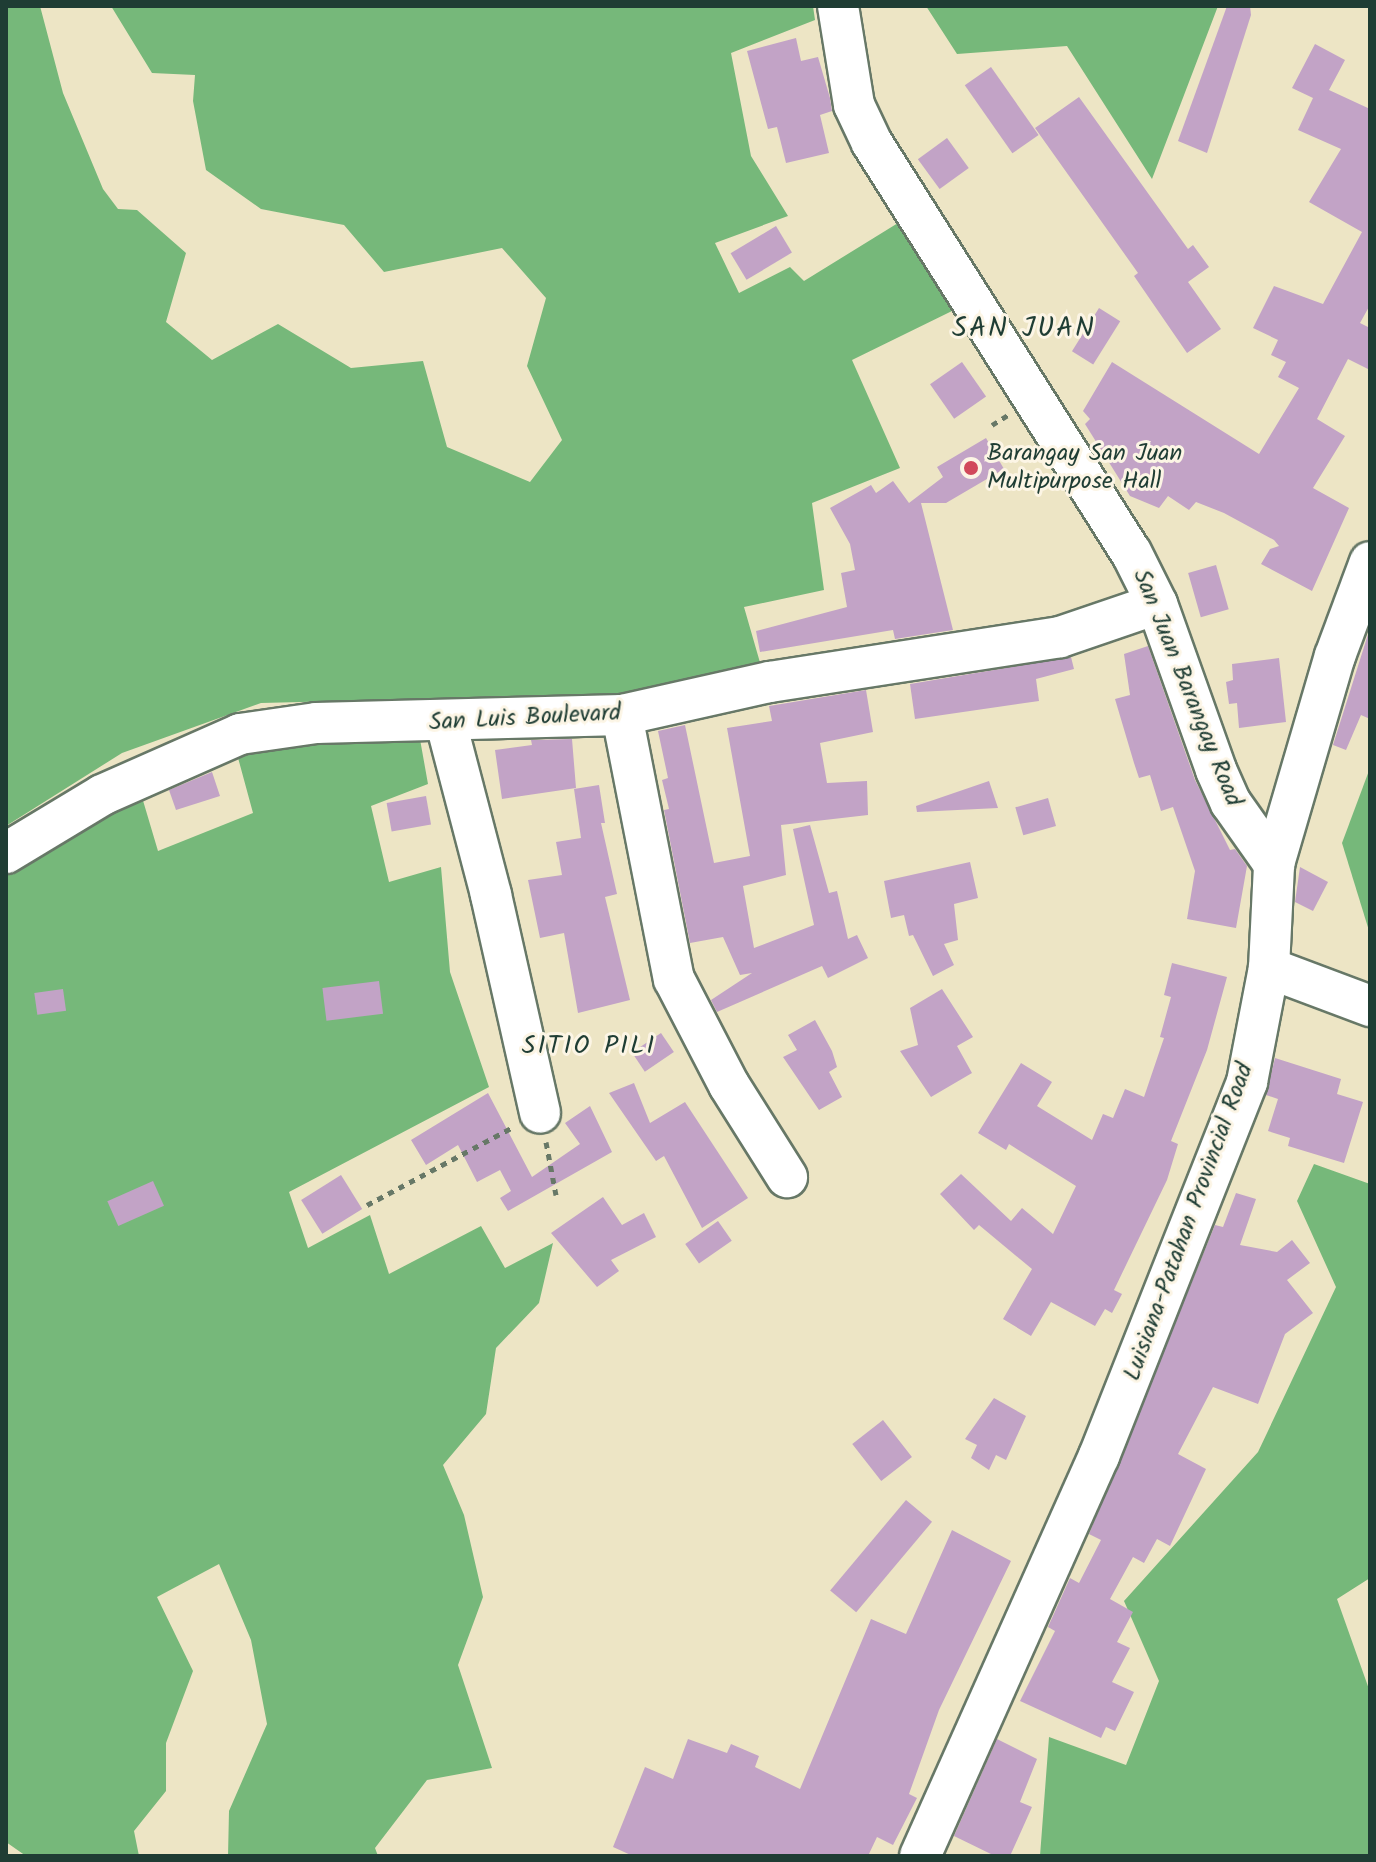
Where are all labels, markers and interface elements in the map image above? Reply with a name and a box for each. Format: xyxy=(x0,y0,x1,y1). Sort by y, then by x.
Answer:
district label: SAN JUAN xyxy=(952,312,1096,346)
place label: Barangay San Juan Multipurpose Hall xyxy=(987,440,1182,496)
marker: Barangay San Juan Multipurpose Hall xyxy=(962,459,980,477)
street label: San Juan Barangay Road xyxy=(1126,565,1248,811)
street label: San Luis Boulevard xyxy=(428,699,622,737)
district label: SITIO PILI xyxy=(522,1031,656,1063)
street label: Luisiana-Patahan Provincial Road xyxy=(1118,1059,1260,1385)

